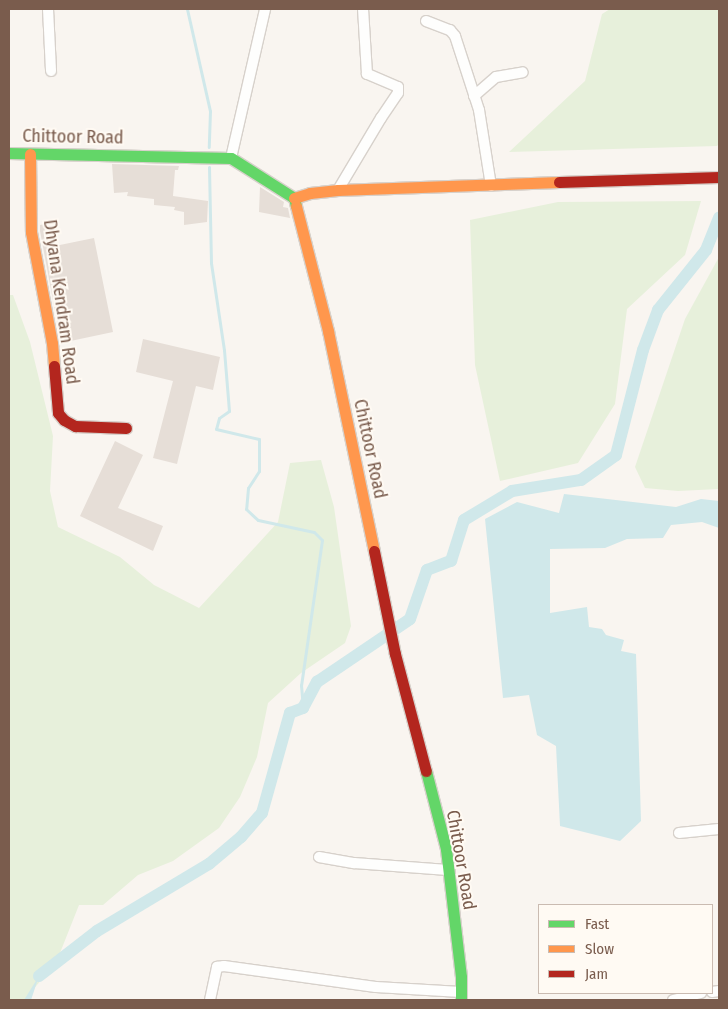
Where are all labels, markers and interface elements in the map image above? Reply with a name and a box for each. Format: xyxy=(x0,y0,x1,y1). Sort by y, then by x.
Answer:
street label: Chittoor Road xyxy=(22,125,124,149)
street label: Dhyana Kendram Road xyxy=(39,218,83,386)
street label: Chittoor Road xyxy=(349,397,391,501)
street label: Chittoor Road xyxy=(442,808,480,912)
legend xyxy=(538,904,713,994)
text: Fast xyxy=(585,915,609,933)
text: Slow xyxy=(585,940,614,958)
text: Jam xyxy=(585,965,608,983)

